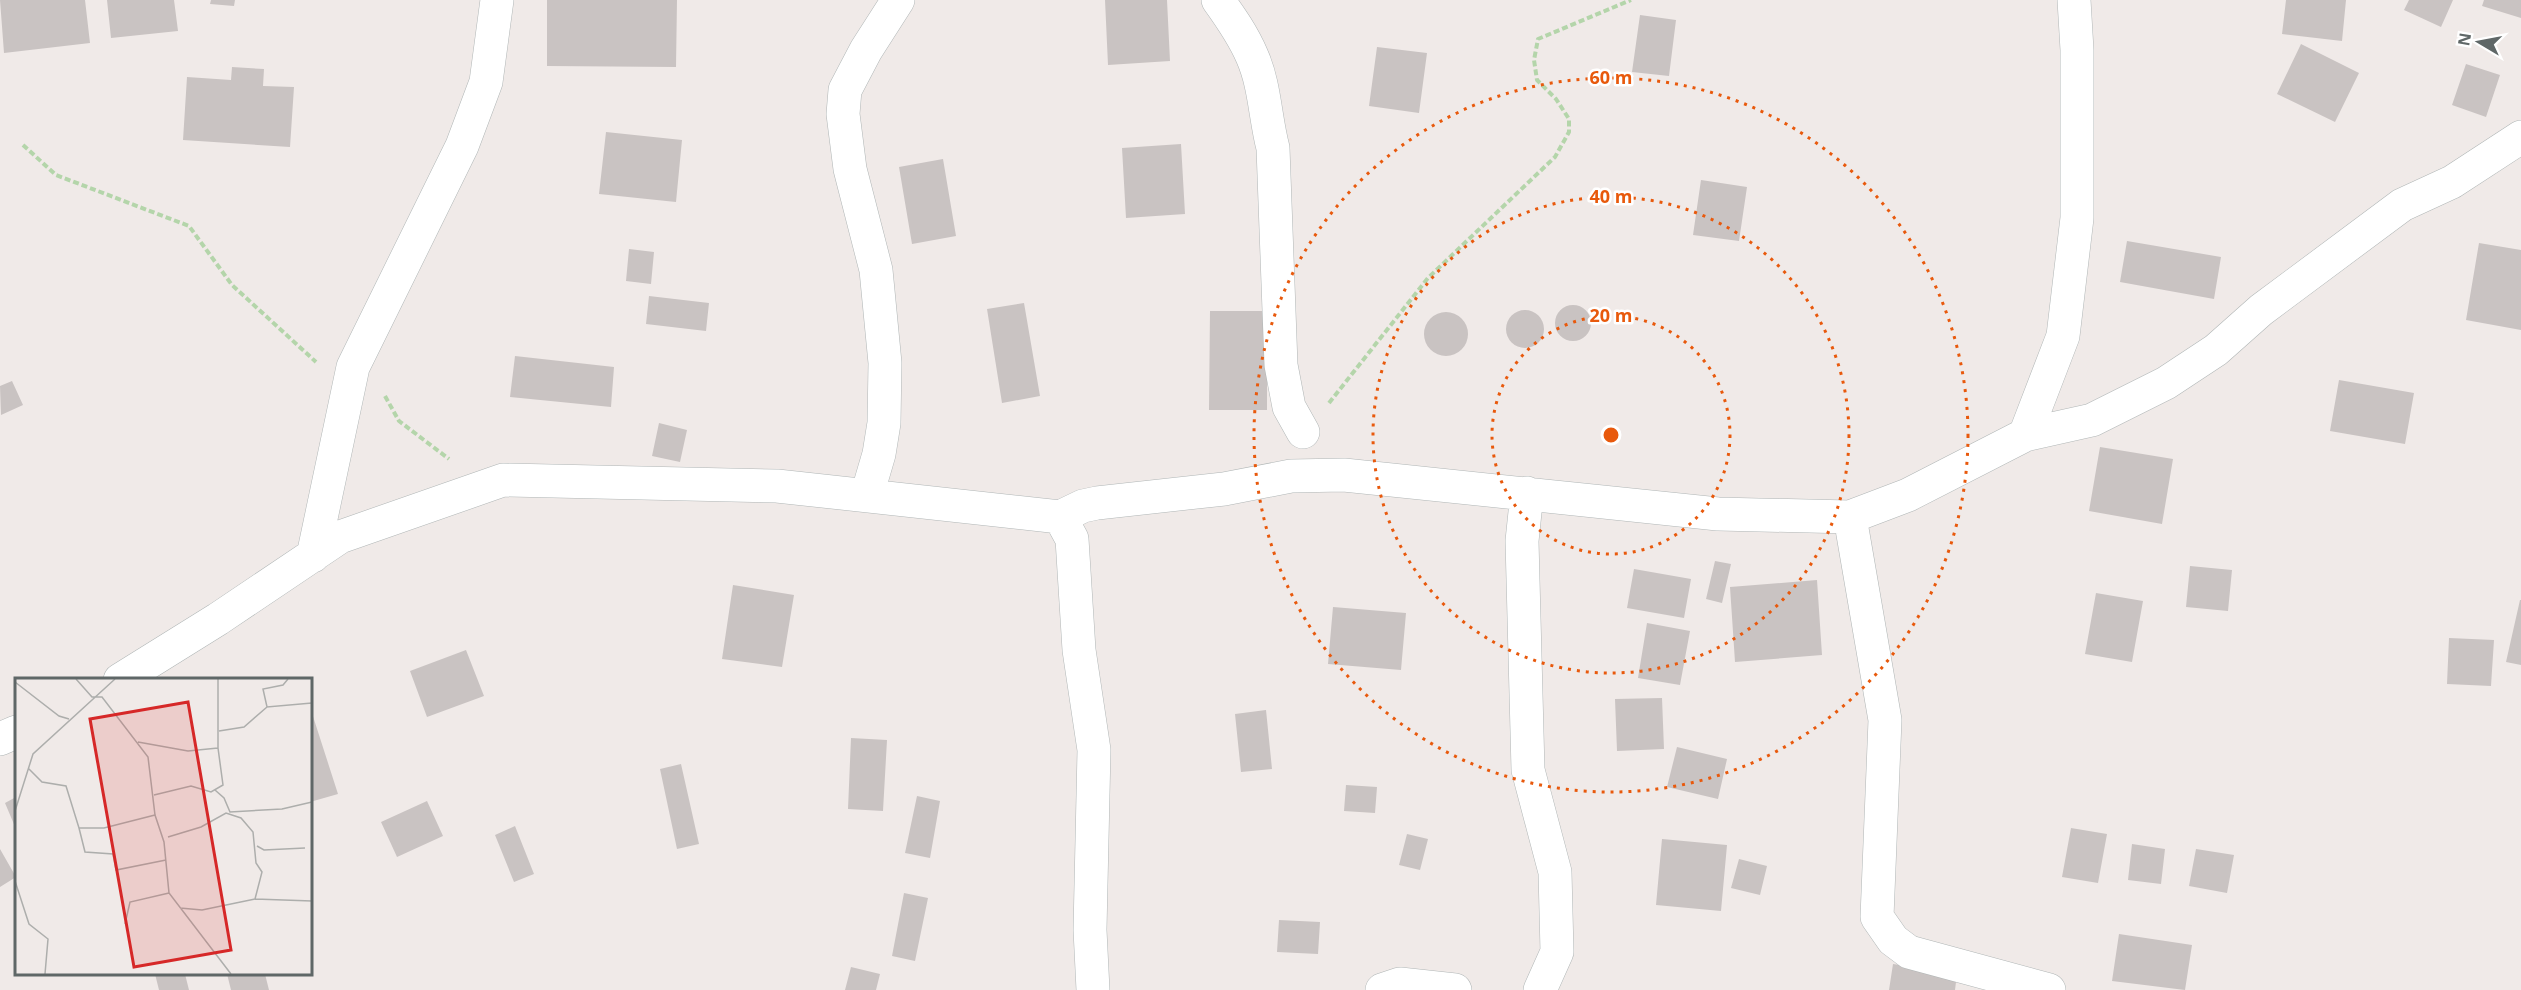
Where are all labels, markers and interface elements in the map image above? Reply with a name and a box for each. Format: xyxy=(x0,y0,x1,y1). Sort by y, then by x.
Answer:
north arrow xyxy=(2449,12,2509,72)
text: N xyxy=(2452,31,2476,48)
text: 60 m xyxy=(1590,65,1632,89)
text: 40 m xyxy=(1590,184,1632,208)
text: 20 m xyxy=(1590,303,1632,327)
centre of rings xyxy=(1601,425,1621,445)
inset map xyxy=(15,678,312,975)

